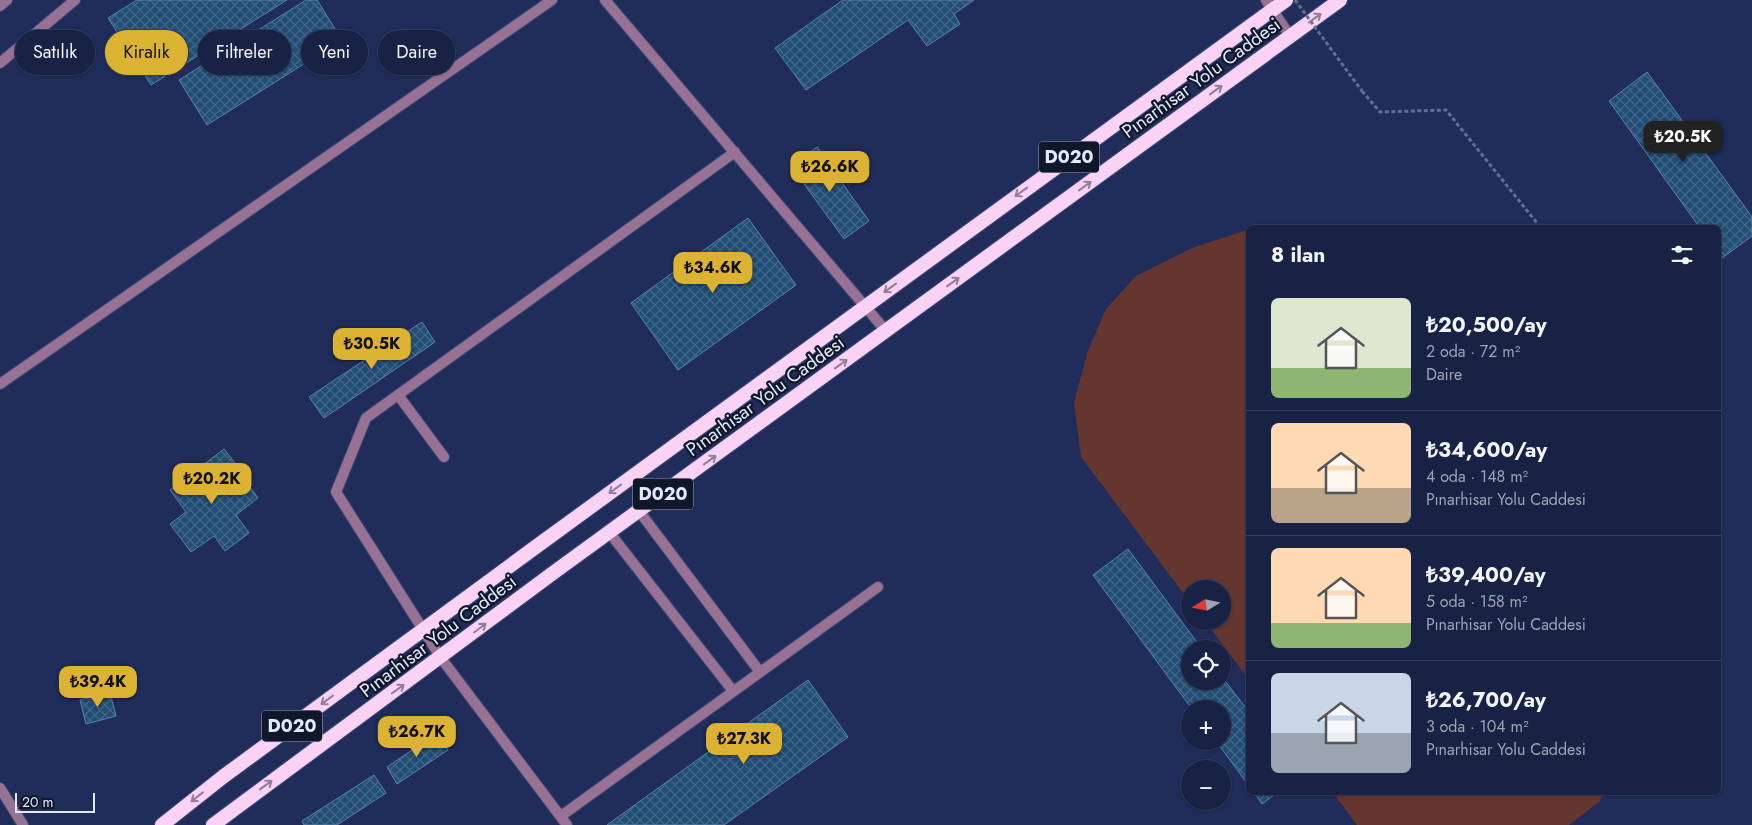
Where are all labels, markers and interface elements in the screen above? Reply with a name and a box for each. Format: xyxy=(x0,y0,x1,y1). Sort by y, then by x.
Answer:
street label: Pınarhisar Yolu Caddesi xyxy=(1116,11,1286,145)
one-way arrow xyxy=(1308,13,1322,23)
chip: Satılık xyxy=(15,30,95,75)
chip: Kiralık xyxy=(105,30,188,75)
chip: Filtreler xyxy=(198,30,291,75)
chip: Yeni xyxy=(301,30,368,75)
chip: Daire xyxy=(378,30,455,75)
one-way arrow xyxy=(1209,85,1223,95)
pin: ₺20.5K xyxy=(1642,120,1724,163)
text: ₺20.5K xyxy=(1655,125,1711,148)
road number: D020 xyxy=(1039,142,1099,172)
pin: ₺26.6K xyxy=(789,150,871,193)
text: ₺26.6K xyxy=(801,155,859,178)
one-way arrow xyxy=(1078,181,1092,191)
one-way arrow xyxy=(1015,187,1028,198)
text: 8 ilan xyxy=(1271,240,1325,270)
icon: filters xyxy=(1668,241,1696,269)
pin: ₺34.6K xyxy=(672,252,754,294)
text: ₺34.6K xyxy=(684,256,742,279)
one-way arrow xyxy=(946,277,960,287)
one-way arrow xyxy=(884,283,897,294)
text: ₺20,500/ay xyxy=(1426,310,1547,340)
icon: home xyxy=(1311,318,1371,378)
pin: ₺30.5K xyxy=(331,328,413,370)
street label: Pınarhisar Yolu Caddesi xyxy=(680,329,850,463)
text: ₺30.5K xyxy=(344,332,400,355)
text: 2 oda · 72 m² xyxy=(1426,340,1520,363)
one-way arrow xyxy=(834,359,848,369)
text: Daire xyxy=(1426,363,1462,386)
text: ₺34,600/ay xyxy=(1426,435,1547,465)
icon: home xyxy=(1311,443,1371,503)
one-way arrow xyxy=(703,455,717,465)
pin: ₺20.2K xyxy=(171,462,253,505)
text: 4 oda · 148 m² xyxy=(1426,465,1528,488)
text: ₺20.2K xyxy=(183,467,241,490)
road number: D020 xyxy=(633,478,693,509)
one-way arrow xyxy=(608,484,622,494)
text: Pınarhisar Yolu Caddesi xyxy=(1426,488,1586,511)
text: ₺39,400/ay xyxy=(1426,560,1546,590)
street label: Pınarhisar Yolu Caddesi xyxy=(354,568,522,704)
icon: home xyxy=(1311,568,1371,628)
north arrow xyxy=(1181,580,1231,630)
map controls xyxy=(1181,580,1231,810)
text: 5 oda · 158 m² xyxy=(1426,590,1528,613)
text: Pınarhisar Yolu Caddesi xyxy=(1426,613,1586,636)
one-way arrow xyxy=(473,623,486,634)
button: locate xyxy=(1181,640,1231,690)
pin: ₺39.4K xyxy=(57,666,139,708)
text: ₺39.4K xyxy=(70,670,126,693)
one-way arrow xyxy=(391,684,404,695)
text: ₺26,700/ay xyxy=(1426,685,1546,715)
icon: home xyxy=(1311,693,1371,753)
one-way arrow xyxy=(320,695,334,705)
button: + xyxy=(1181,700,1231,750)
road number: D020 xyxy=(262,710,322,741)
text: 3 oda · 104 m² xyxy=(1426,715,1528,738)
pin: ₺26.7K xyxy=(376,716,458,758)
text: ₺26.7K xyxy=(389,720,445,743)
pin: ₺27.3K xyxy=(703,722,785,765)
text: ₺27.3K xyxy=(717,727,771,750)
text: Pınarhisar Yolu Caddesi xyxy=(1426,738,1586,761)
button: − xyxy=(1181,760,1231,810)
one-way arrow xyxy=(259,780,273,790)
scale bar xyxy=(15,790,95,813)
text: 20 m xyxy=(22,792,54,812)
one-way arrow xyxy=(191,792,204,803)

